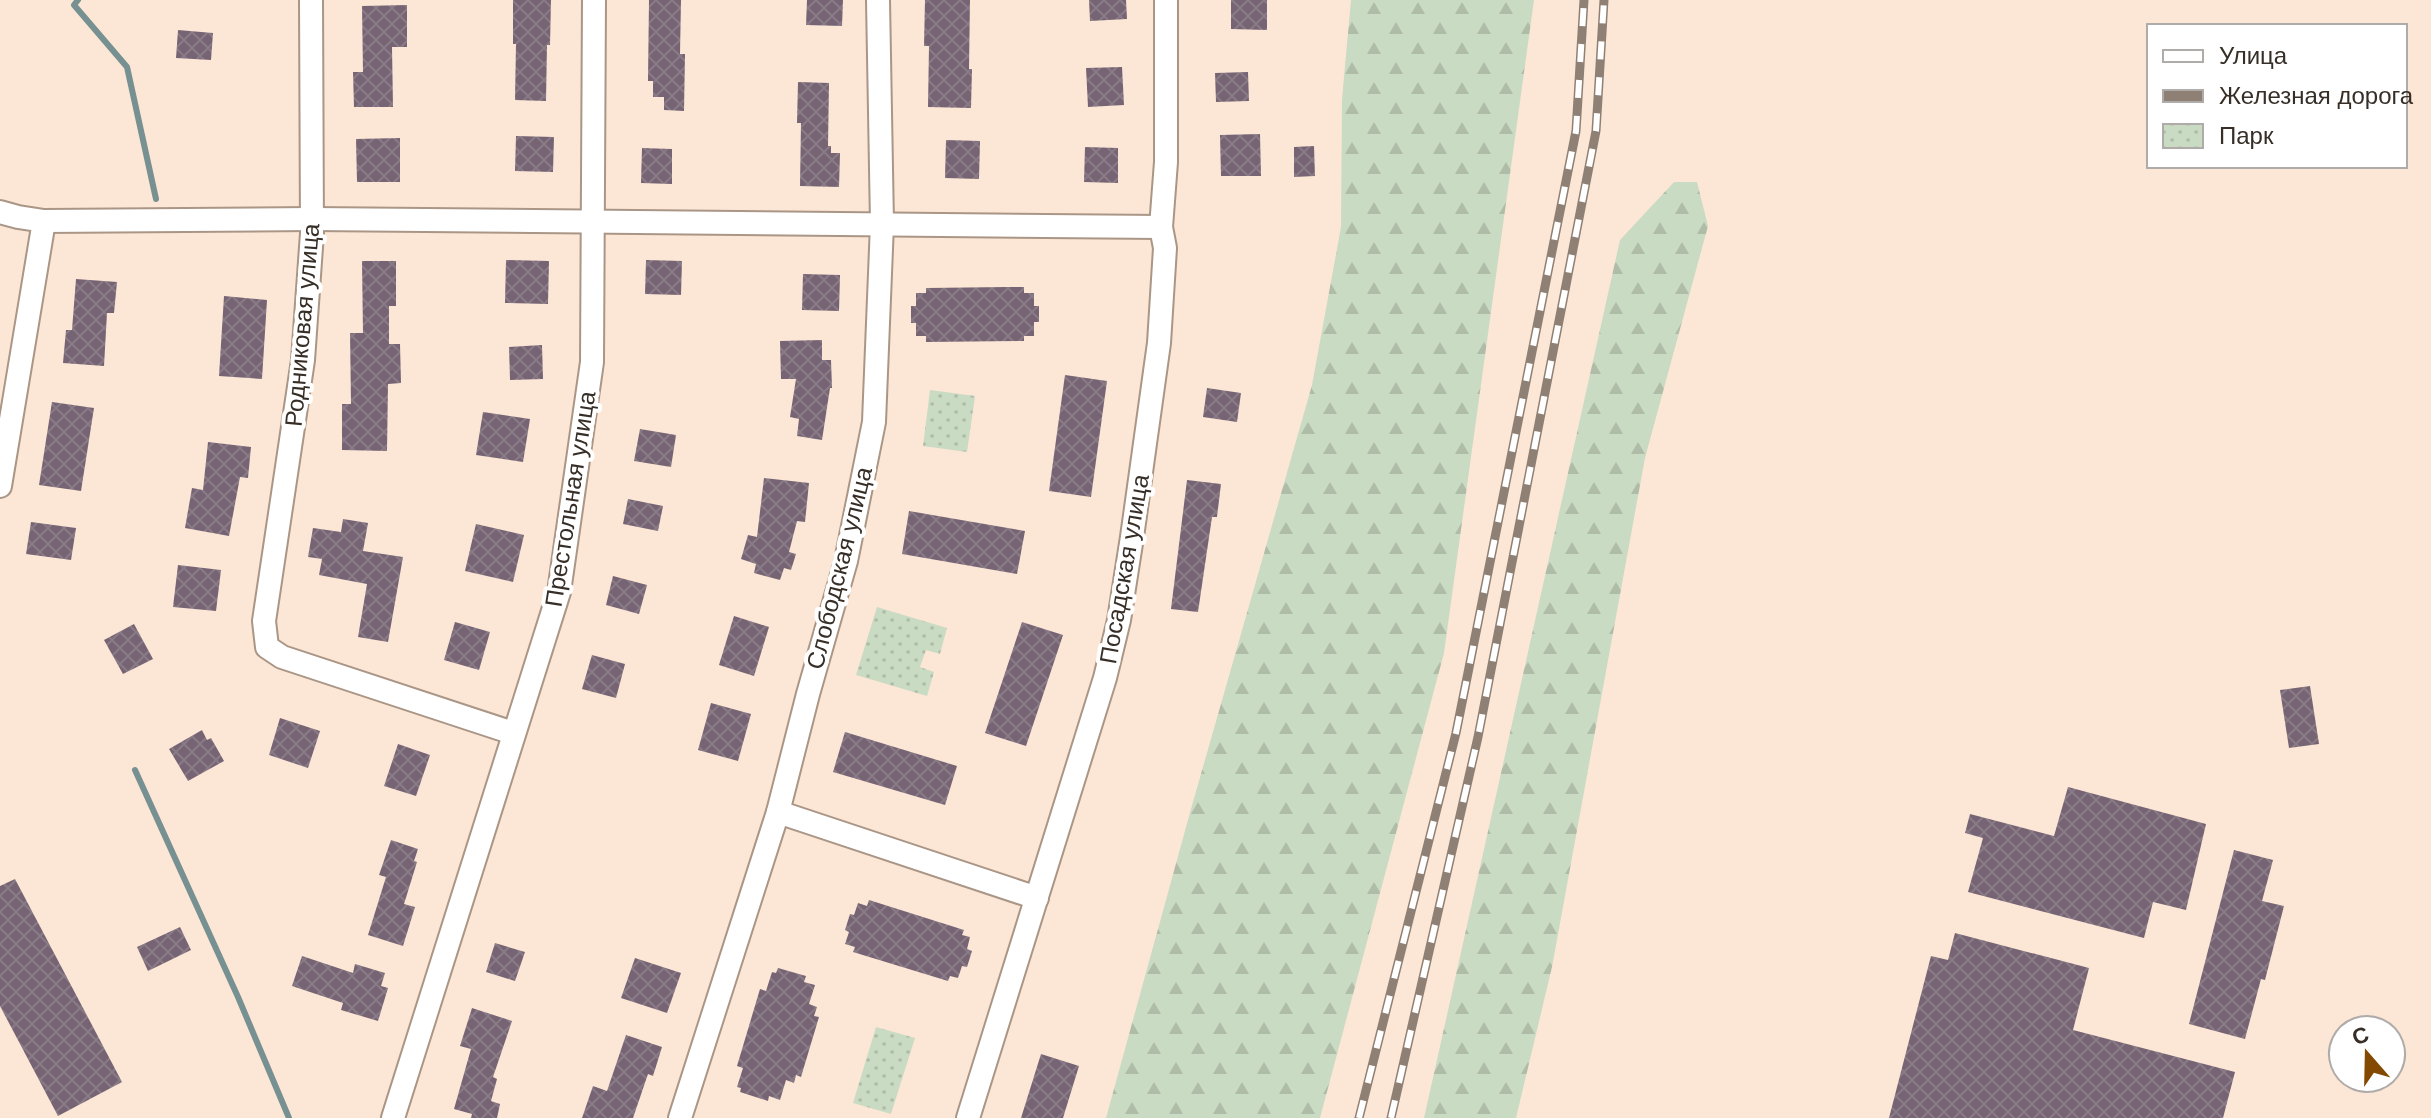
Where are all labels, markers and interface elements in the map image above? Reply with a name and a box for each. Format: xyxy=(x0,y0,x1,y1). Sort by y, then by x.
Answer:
legend xyxy=(2147,24,2407,168)
text: Улица xyxy=(2219,42,2288,69)
text: Железная дорога xyxy=(2219,82,2414,109)
text: Парк xyxy=(2219,122,2274,149)
street label: Родниковая улица xyxy=(280,222,324,428)
street label: Престольная улица xyxy=(540,388,601,609)
street label: Слободская улица xyxy=(801,463,877,672)
street label: Посадская улица xyxy=(1094,471,1154,666)
north arrow xyxy=(2327,1014,2407,1094)
text: С xyxy=(2349,1021,2372,1050)

